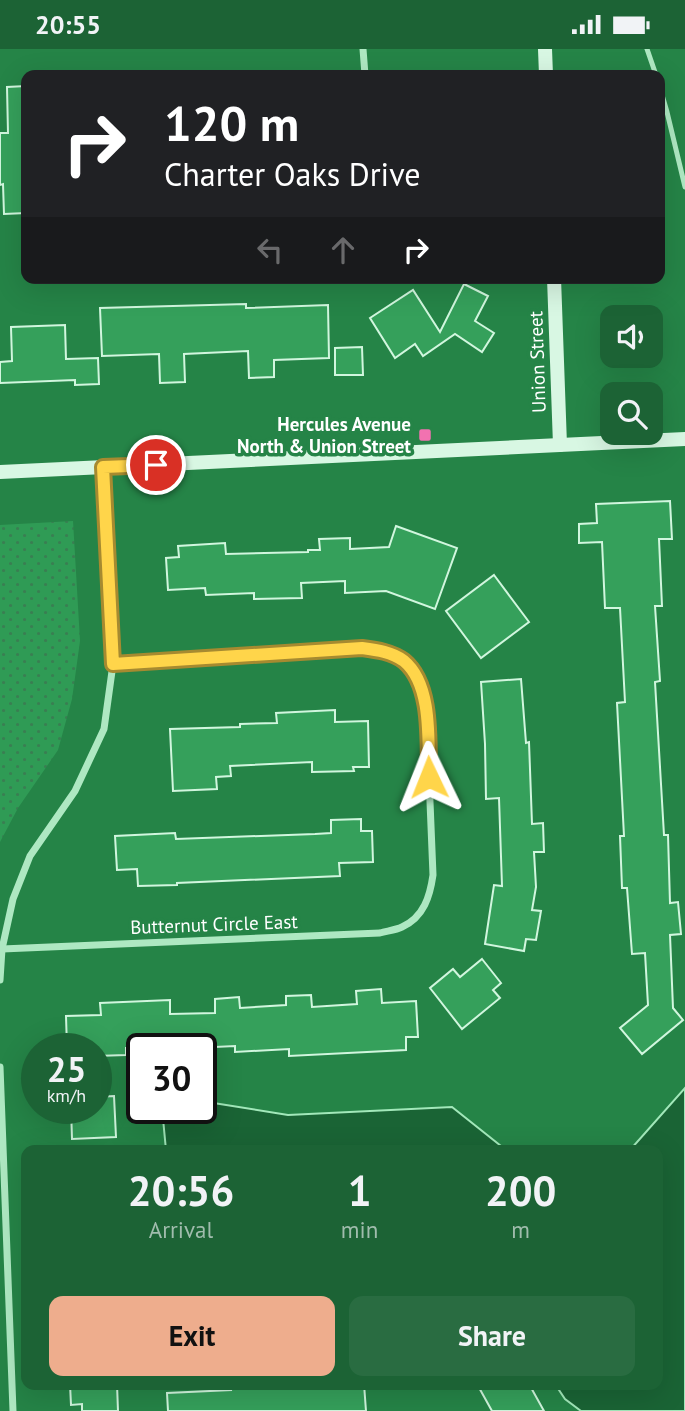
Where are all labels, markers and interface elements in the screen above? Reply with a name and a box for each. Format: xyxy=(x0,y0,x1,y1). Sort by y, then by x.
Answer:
text: 20:55 xyxy=(35,8,101,41)
text: 120 m xyxy=(164,91,299,155)
icon: right xyxy=(49,98,140,189)
text: Charter Oaks Drive xyxy=(164,153,420,195)
icon: left xyxy=(251,231,289,269)
icon: ahead xyxy=(324,231,362,269)
icon: right xyxy=(397,231,435,269)
map controls xyxy=(600,305,663,445)
button: sound xyxy=(600,305,663,368)
street label: Union Street xyxy=(523,310,551,413)
button: search xyxy=(600,382,663,445)
place label: Hercules Avenue North & Union Street xyxy=(237,412,411,458)
marker: Hercules Avenue North & Union Street xyxy=(417,427,433,443)
pin xyxy=(126,435,186,495)
icon: arrive xyxy=(137,446,175,484)
position arrow xyxy=(392,740,466,814)
street label: Butternut Circle East xyxy=(130,909,299,939)
speed limit sign: 30 xyxy=(126,1033,217,1124)
text: 25 xyxy=(47,1046,86,1092)
text: km/h xyxy=(47,1084,86,1107)
text: 20:56 xyxy=(128,1163,234,1218)
text: 1 xyxy=(348,1163,371,1218)
text: 200 xyxy=(485,1163,556,1218)
text: Arrival xyxy=(149,1215,213,1244)
text: min xyxy=(341,1215,378,1244)
text: m xyxy=(511,1215,530,1244)
button: Exit xyxy=(49,1296,335,1376)
button: Share xyxy=(349,1296,635,1376)

